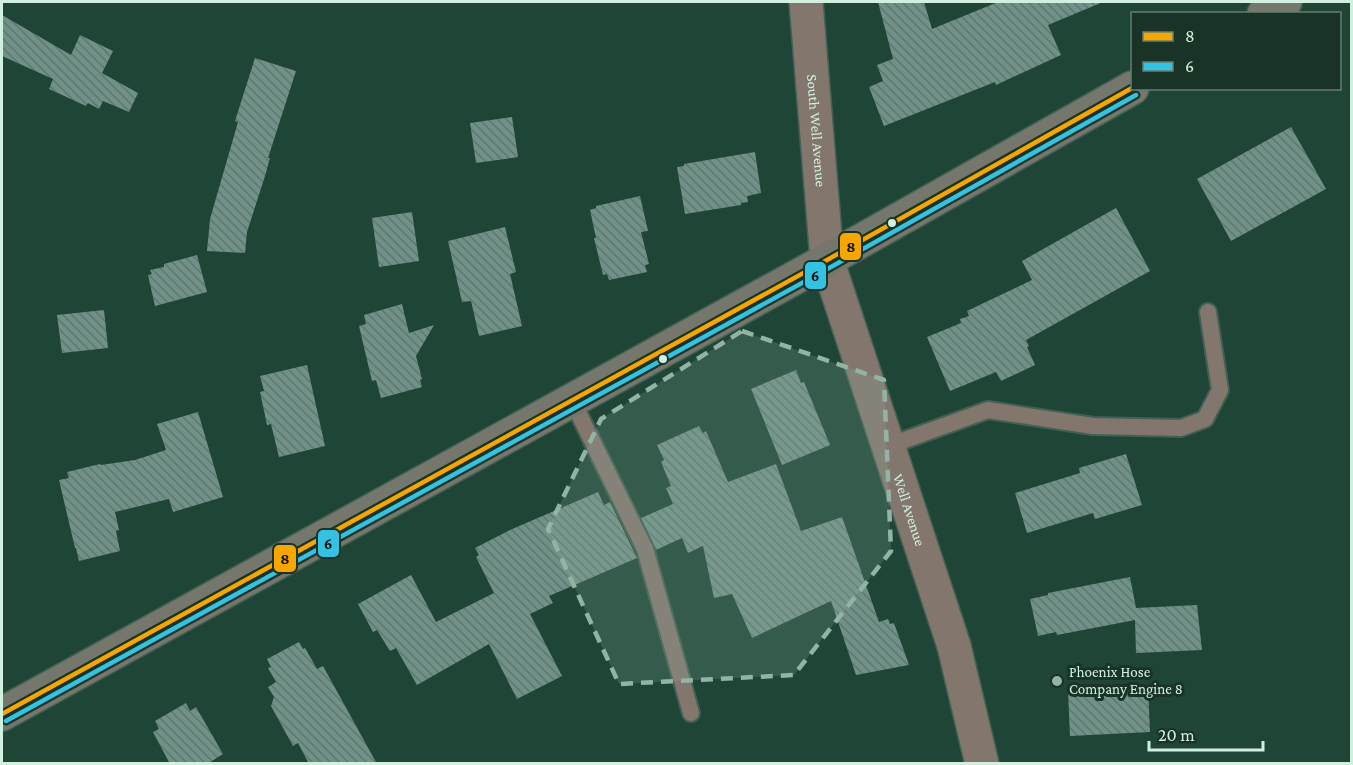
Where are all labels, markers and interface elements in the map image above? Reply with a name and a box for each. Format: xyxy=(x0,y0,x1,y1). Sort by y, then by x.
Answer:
legend xyxy=(1131,12,1341,90)
text: 8 xyxy=(1185,26,1195,46)
text: 6 xyxy=(1185,56,1194,76)
street label: South Well Avenue xyxy=(804,74,829,188)
unlabelled marker xyxy=(886,217,898,229)
line badge: 8 xyxy=(839,232,862,261)
text: 8 xyxy=(846,238,856,255)
line badge: 6 xyxy=(804,261,827,290)
text: 6 xyxy=(811,267,819,284)
unlabelled marker xyxy=(657,353,669,365)
street label: Well Avenue xyxy=(890,472,929,548)
line badge: 6 xyxy=(317,529,340,558)
text: 6 xyxy=(324,535,332,552)
line badge: 8 xyxy=(273,544,297,573)
text: 8 xyxy=(280,550,290,567)
place label: Phoenix Hose Company Engine 8 xyxy=(1069,664,1183,698)
marker: Phoenix Hose Company Engine 8 xyxy=(1050,674,1064,688)
scale bar xyxy=(1149,714,1263,752)
text: 20 m xyxy=(1158,725,1195,745)

